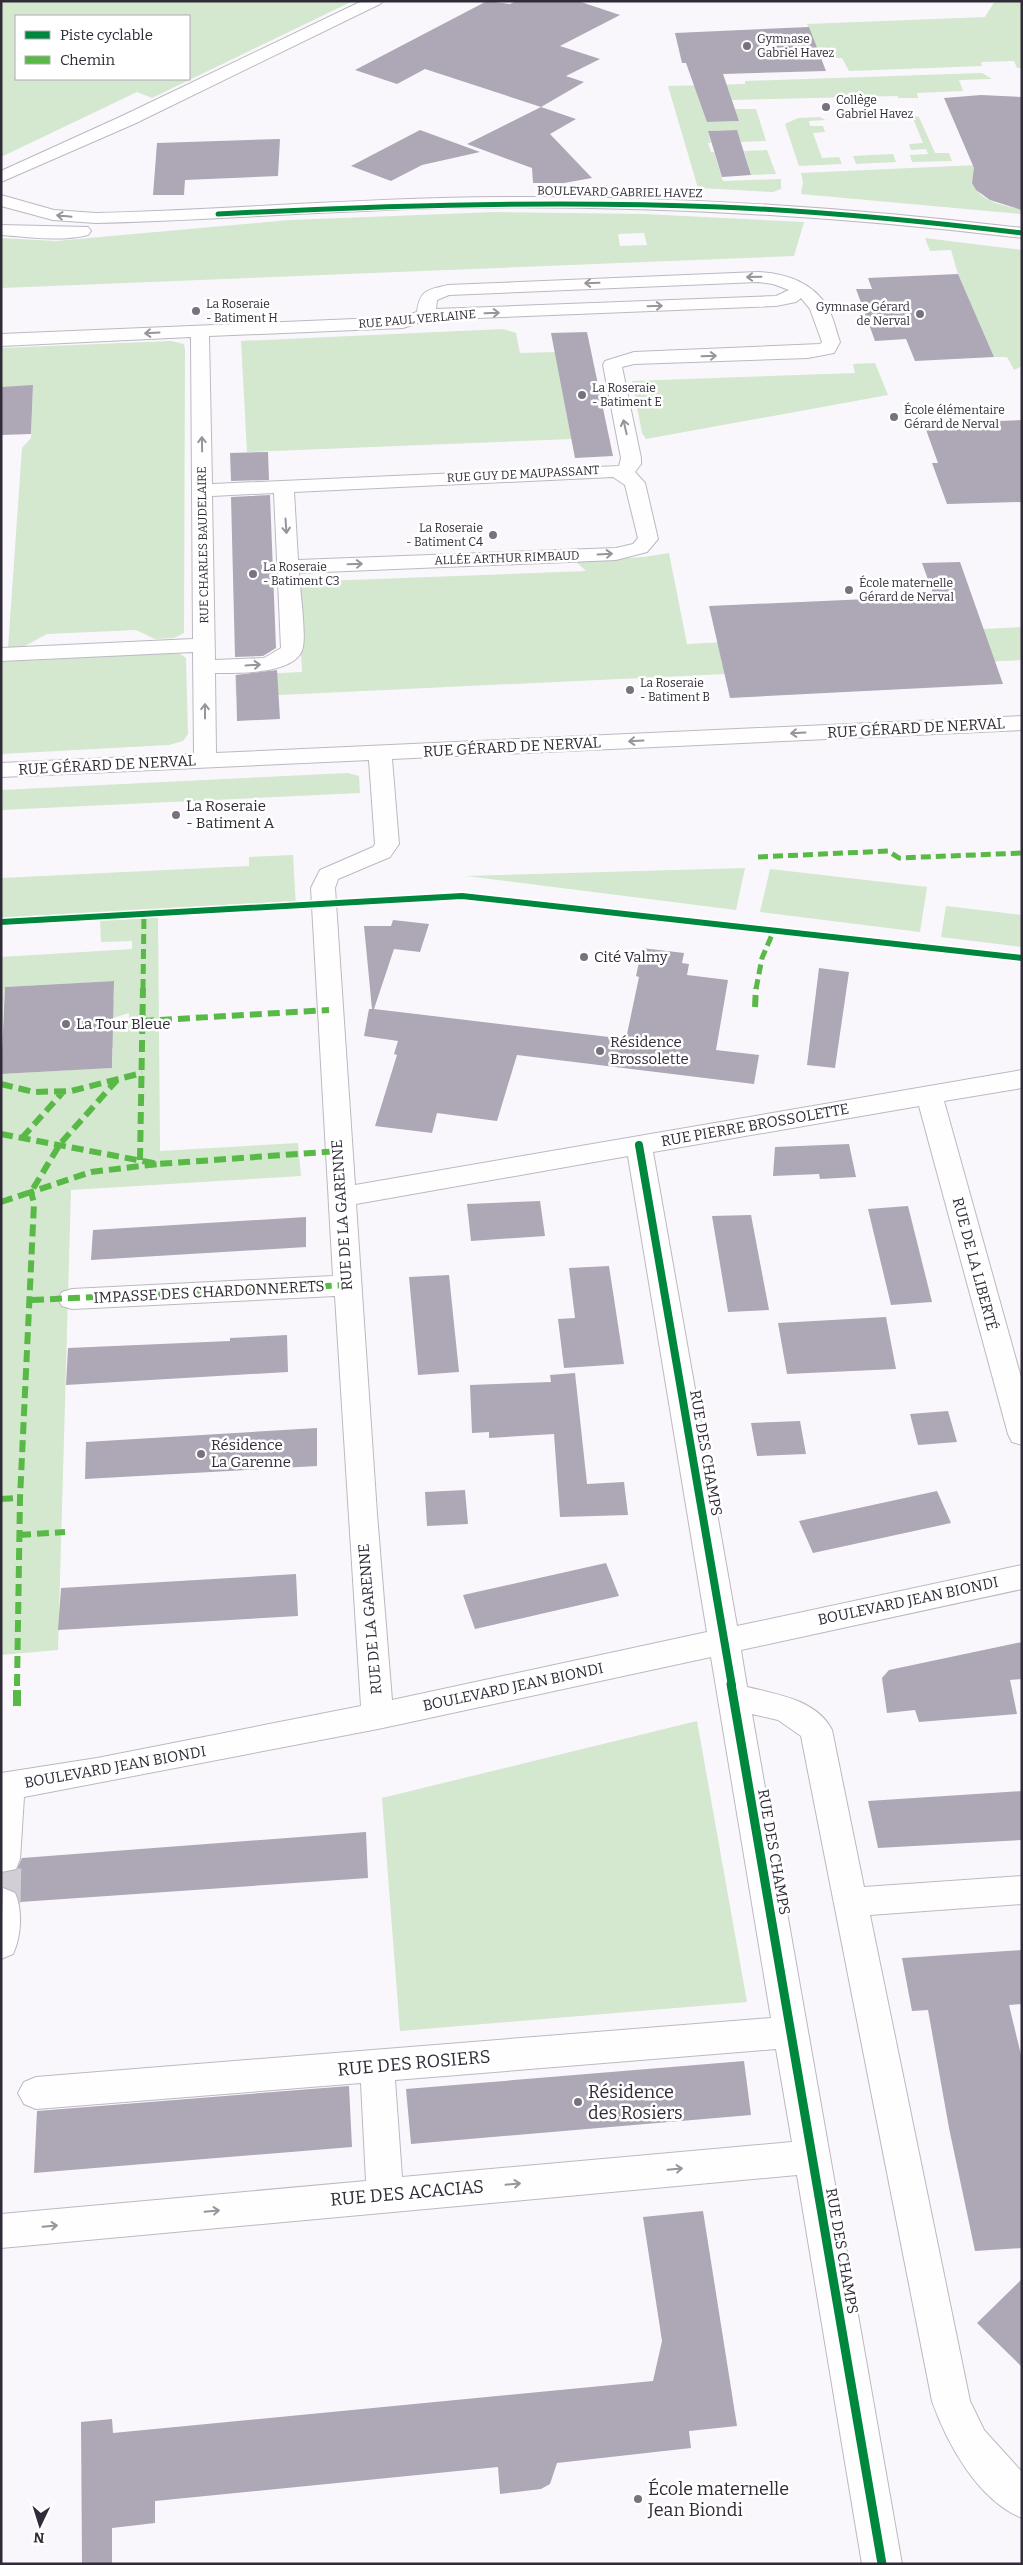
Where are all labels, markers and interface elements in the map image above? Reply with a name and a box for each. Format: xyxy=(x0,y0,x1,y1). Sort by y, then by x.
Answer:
legend xyxy=(15,15,190,80)
text: Piste cyclable xyxy=(60,26,153,44)
place label: Gymnase Gabriel Havez xyxy=(757,32,835,60)
marker: Gymnase Gabriel Havez xyxy=(741,40,753,52)
text: Chemin xyxy=(60,51,116,69)
place label: Collège Gabriel Havez xyxy=(836,93,914,121)
marker: Collège Gabriel Havez xyxy=(820,101,832,113)
street label: BOULEVARD GABRIEL HAVEZ xyxy=(537,184,703,200)
one-way arrow xyxy=(56,211,72,221)
one-way arrow xyxy=(746,272,762,282)
one-way arrow xyxy=(584,279,600,288)
place label: La Roseraie - Batiment H xyxy=(206,297,278,325)
place label: Gymnase Gérard de Nerval xyxy=(816,300,911,328)
one-way arrow xyxy=(646,301,662,311)
marker: La Roseraie - Batiment H xyxy=(190,305,202,317)
street label: RUE PAUL VERLAINE xyxy=(358,307,476,331)
one-way arrow xyxy=(484,308,500,317)
marker: Gymnase Gérard de Nerval xyxy=(914,308,926,320)
one-way arrow xyxy=(144,328,160,338)
one-way arrow xyxy=(701,351,717,360)
place label: La Roseraie - Batiment E xyxy=(592,381,662,409)
marker: La Roseraie - Batiment E xyxy=(576,389,588,401)
place label: École élémentaire Gérard de Nerval xyxy=(904,402,1005,431)
marker: École élémentaire Gérard de Nerval xyxy=(888,411,900,423)
one-way arrow xyxy=(620,420,629,436)
one-way arrow xyxy=(197,436,207,452)
street label: RUE GUY DE MAUPASSANT xyxy=(446,463,600,485)
street label: RUE CHARLES BAUDELAIRE xyxy=(195,466,211,624)
one-way arrow xyxy=(282,518,291,534)
place label: La Roseraie - Batiment C4 xyxy=(406,521,483,549)
marker: La Roseraie - Batiment C4 xyxy=(487,529,499,541)
street label: ALLÉE ARTHUR RIMBAUD xyxy=(434,547,580,568)
one-way arrow xyxy=(596,549,613,559)
place label: La Roseraie - Batiment C3 xyxy=(263,560,340,588)
one-way arrow xyxy=(347,560,363,569)
marker: La Roseraie - Batiment C3 xyxy=(247,568,259,580)
place label: École maternelle Gérard de Nerval xyxy=(859,575,954,604)
marker: École maternelle Gérard de Nerval xyxy=(843,584,855,596)
one-way arrow xyxy=(245,660,261,669)
place label: La Roseraie - Batiment B xyxy=(640,676,710,704)
marker: La Roseraie - Batiment B xyxy=(624,684,636,696)
one-way arrow xyxy=(200,703,210,720)
street label: RUE GÉRARD DE NERVAL xyxy=(827,714,1005,742)
one-way arrow xyxy=(791,729,807,738)
street label: RUE GÉRARD DE NERVAL xyxy=(423,733,601,761)
one-way arrow xyxy=(628,736,644,746)
street label: RUE GÉRARD DE NERVAL xyxy=(18,751,196,779)
place label: La Roseraie - Batiment A xyxy=(186,797,275,832)
marker: La Roseraie - Batiment A xyxy=(170,809,182,821)
place label: Cité Valmy xyxy=(594,948,668,966)
marker: Cité Valmy xyxy=(578,951,590,963)
place label: La Tour Bleue xyxy=(76,1015,170,1033)
marker: La Tour Bleue xyxy=(60,1018,72,1030)
place label: Résidence Brossolette xyxy=(610,1033,689,1068)
marker: Résidence Brossolette xyxy=(594,1045,606,1057)
street label: RUE PIERRE BROSSOLETTE xyxy=(660,1100,850,1150)
street label: RUE DE LA GARENNE xyxy=(328,1139,356,1291)
street label: RUE DE LA LIBERTÉ xyxy=(949,1195,1001,1333)
street label: IMPASSE DES CHARDONNERETS xyxy=(93,1277,325,1307)
street label: RUE DES CHAMPS xyxy=(686,1389,726,1517)
place label: Résidence La Garenne xyxy=(211,1436,291,1471)
marker: Résidence La Garenne xyxy=(195,1448,207,1460)
street label: RUE DE LA GARENNE xyxy=(354,1543,386,1695)
street label: BOULEVARD JEAN BIONDI xyxy=(816,1573,1000,1629)
street label: BOULEVARD JEAN BIONDI xyxy=(421,1659,605,1715)
street label: BOULEVARD JEAN BIONDI xyxy=(23,1742,207,1792)
street label: RUE DES CHAMPS xyxy=(754,1788,794,1916)
street label: RUE DES ROSIERS xyxy=(336,2045,492,2081)
place label: Résidence des Rosiers xyxy=(588,2081,683,2124)
marker: Résidence des Rosiers xyxy=(572,2096,584,2108)
one-way arrow xyxy=(666,2164,682,2174)
street label: RUE DES ACACIAS xyxy=(329,2175,485,2211)
one-way arrow xyxy=(505,2179,521,2189)
street label: RUE DES CHAMPS xyxy=(822,2187,862,2315)
one-way arrow xyxy=(203,2206,219,2216)
one-way arrow xyxy=(42,2221,58,2231)
place label: École maternelle Jean Biondi xyxy=(647,2477,789,2521)
marker: École maternelle Jean Biondi xyxy=(632,2493,644,2505)
north arrow xyxy=(15,2500,65,2550)
text: N xyxy=(33,2529,45,2546)

